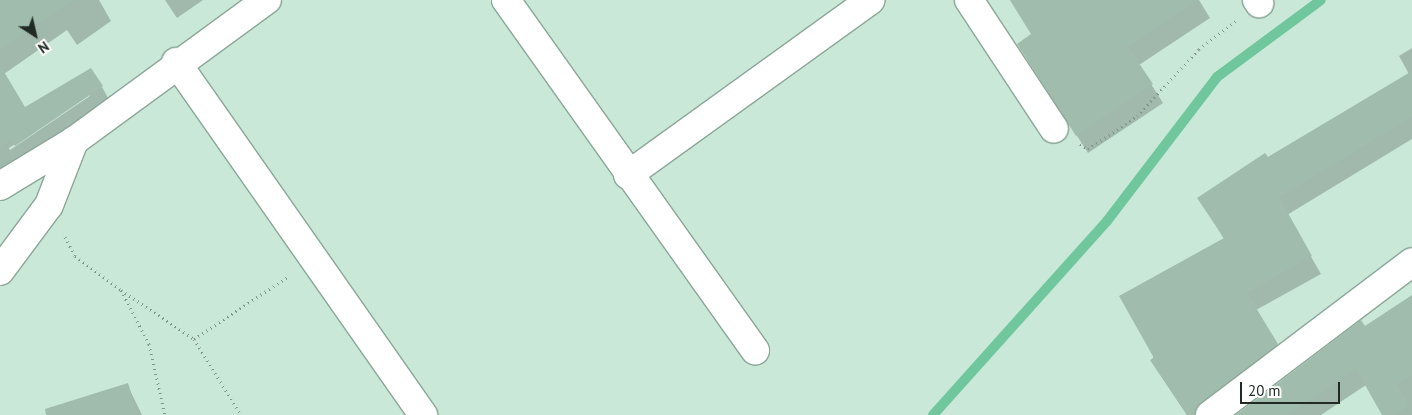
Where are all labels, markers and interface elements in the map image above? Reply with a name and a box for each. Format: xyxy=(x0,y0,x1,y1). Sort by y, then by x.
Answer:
north arrow xyxy=(10,10,60,60)
text: N xyxy=(35,37,53,57)
scale bar xyxy=(1242,372,1342,404)
text: 20 m xyxy=(1248,381,1281,400)

